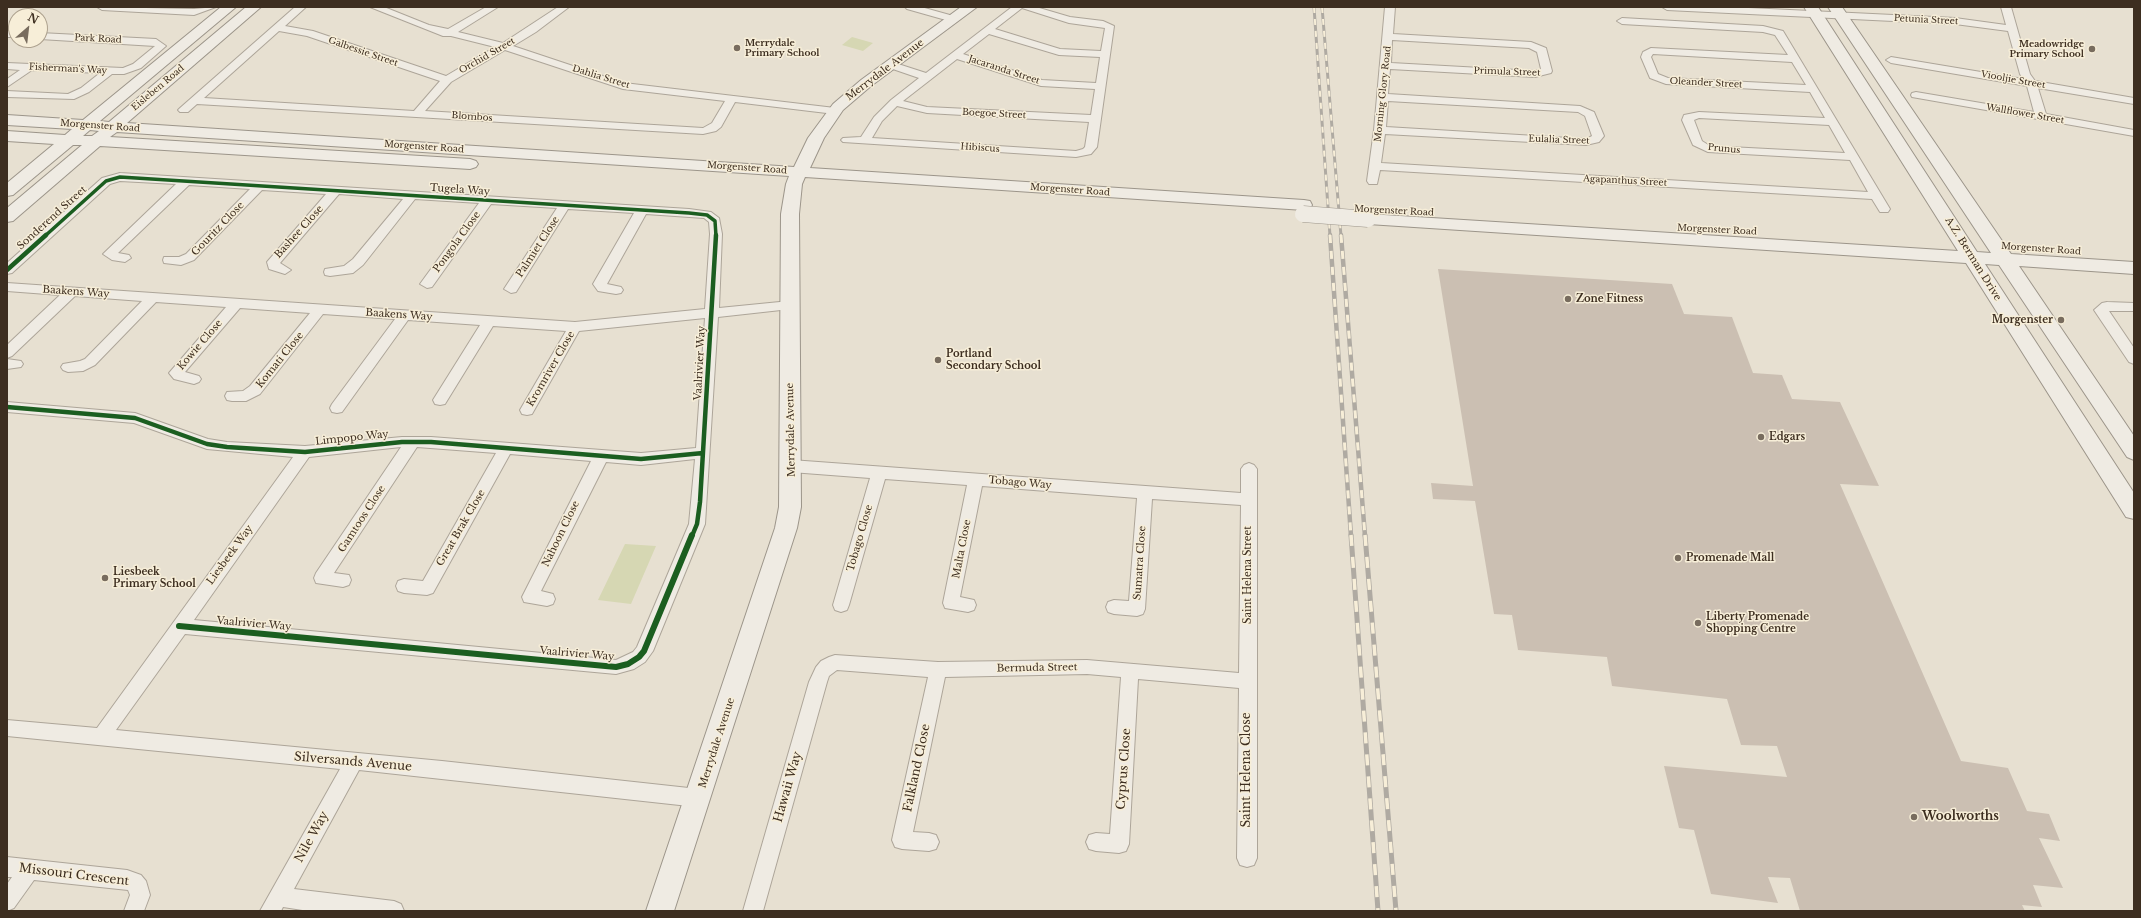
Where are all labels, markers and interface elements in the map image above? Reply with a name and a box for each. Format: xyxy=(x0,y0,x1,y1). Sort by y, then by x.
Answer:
north arrow xyxy=(8,8,48,48)
text: N xyxy=(25,10,41,27)
street label: Petunia Street xyxy=(1894,13,1958,27)
street label: Park Road xyxy=(74,32,122,46)
street label: Galbessie Street xyxy=(327,35,399,69)
street label: Orchid Street xyxy=(457,36,517,76)
street label: Merrydale Avenue xyxy=(844,37,926,103)
place label: Merrydale Primary School xyxy=(745,38,820,59)
place label: Meadowridge Primary School xyxy=(2009,39,2084,60)
marker: Merrydale Primary School xyxy=(732,43,742,53)
marker: Meadowridge Primary School xyxy=(2087,44,2097,54)
street label: Morning Glory Road xyxy=(1373,45,1393,143)
street label: Jacaranda Street xyxy=(967,53,1041,87)
street label: Fisherman's Way xyxy=(29,62,107,76)
street label: Eisleben Road xyxy=(129,63,187,113)
street label: Dahlia Street xyxy=(571,63,631,91)
street label: Primula Street xyxy=(1473,65,1541,79)
street label: Viooljie Street xyxy=(1980,69,2046,91)
street label: Oleander Street xyxy=(1669,76,1743,90)
street label: Wallflower Street xyxy=(1985,102,2065,126)
street label: Boegoe Street xyxy=(962,107,1026,121)
street label: Blombos xyxy=(451,110,493,124)
street label: Morgenster Road xyxy=(60,118,140,134)
street label: Eulalia Street xyxy=(1528,134,1590,146)
street label: Morgenster Road xyxy=(384,139,464,155)
street label: Hibiscus xyxy=(960,141,1000,155)
street label: Prunus xyxy=(1707,142,1741,156)
street label: Morgenster Road xyxy=(707,160,787,176)
street label: Agapanthus Street xyxy=(1583,173,1667,189)
street label: Tugela Way xyxy=(430,182,490,198)
street label: Morgenster Road xyxy=(1030,182,1110,198)
street label: Sonderend Street xyxy=(15,184,89,252)
street label: Gouritz Close xyxy=(189,200,247,258)
street label: Bashee Close xyxy=(272,203,326,261)
street label: Morgenster Road xyxy=(1354,204,1434,218)
street label: Pongola Close xyxy=(431,209,483,275)
street label: Palmiet Close xyxy=(514,214,562,280)
street label: A.Z. Berman Drive xyxy=(1942,215,2004,303)
street label: Morgenster Road xyxy=(1677,223,1757,237)
street label: Morgenster Road xyxy=(2001,241,2081,257)
street label: Baakens Way xyxy=(42,284,110,300)
place label: Zone Fitness xyxy=(1576,293,1643,305)
marker: Zone Fitness xyxy=(1563,294,1573,304)
street label: Baakens Way xyxy=(365,307,433,323)
place label: Morgenster xyxy=(1992,314,2053,326)
marker: Morgenster xyxy=(2056,315,2066,325)
street label: Kowie Close xyxy=(175,317,225,373)
street label: Vaalrivier Way xyxy=(692,325,708,401)
street label: Kromriver Close xyxy=(525,329,577,409)
street label: Komati Close xyxy=(254,330,306,390)
place label: Portland Secondary School xyxy=(946,348,1041,372)
marker: Portland Secondary School xyxy=(933,355,943,365)
street label: Merrydale Avenue xyxy=(784,383,798,477)
street label: Limpopo Way xyxy=(315,428,389,448)
place label: Edgars xyxy=(1769,431,1805,443)
marker: Edgars xyxy=(1756,432,1766,442)
street label: Tobago Way xyxy=(988,474,1052,492)
street label: Gamtoos Close xyxy=(336,483,388,555)
street label: Great Brak Close xyxy=(434,488,488,568)
street label: Nahoon Close xyxy=(540,499,582,569)
street label: Tobago Close xyxy=(845,503,875,573)
street label: Malta Close xyxy=(950,518,974,580)
street label: Liesbeek Way xyxy=(204,523,256,587)
street label: Sumatra Close xyxy=(1131,525,1149,601)
street label: Saint Helena Street xyxy=(1242,526,1254,624)
place label: Promenade Mall xyxy=(1686,552,1774,564)
marker: Promenade Mall xyxy=(1673,553,1683,563)
place label: Liesbeek Primary School xyxy=(113,566,196,590)
marker: Liesbeek Primary School xyxy=(100,573,110,583)
place label: Liberty Promenade Shopping Centre xyxy=(1706,611,1809,634)
street label: Vaalrivier Way xyxy=(216,615,292,633)
marker: Liberty Promenade Shopping Centre xyxy=(1693,618,1703,628)
street label: Vaalrivier Way xyxy=(539,645,615,663)
street label: Bermuda Street xyxy=(996,661,1078,675)
street label: Merrydale Avenue xyxy=(697,696,737,790)
street label: Saint Helena Close xyxy=(1240,712,1254,828)
street label: Falkland Close xyxy=(901,723,933,813)
street label: Cyprus Close xyxy=(1114,728,1134,810)
street label: Silversands Avenue xyxy=(293,750,413,774)
street label: Hawaii Way xyxy=(771,750,805,824)
street label: Nile Way xyxy=(292,809,332,865)
place label: Woolworths xyxy=(1922,810,1999,824)
marker: Woolworths xyxy=(1909,812,1919,822)
street label: Missouri Crescent xyxy=(18,861,130,889)

